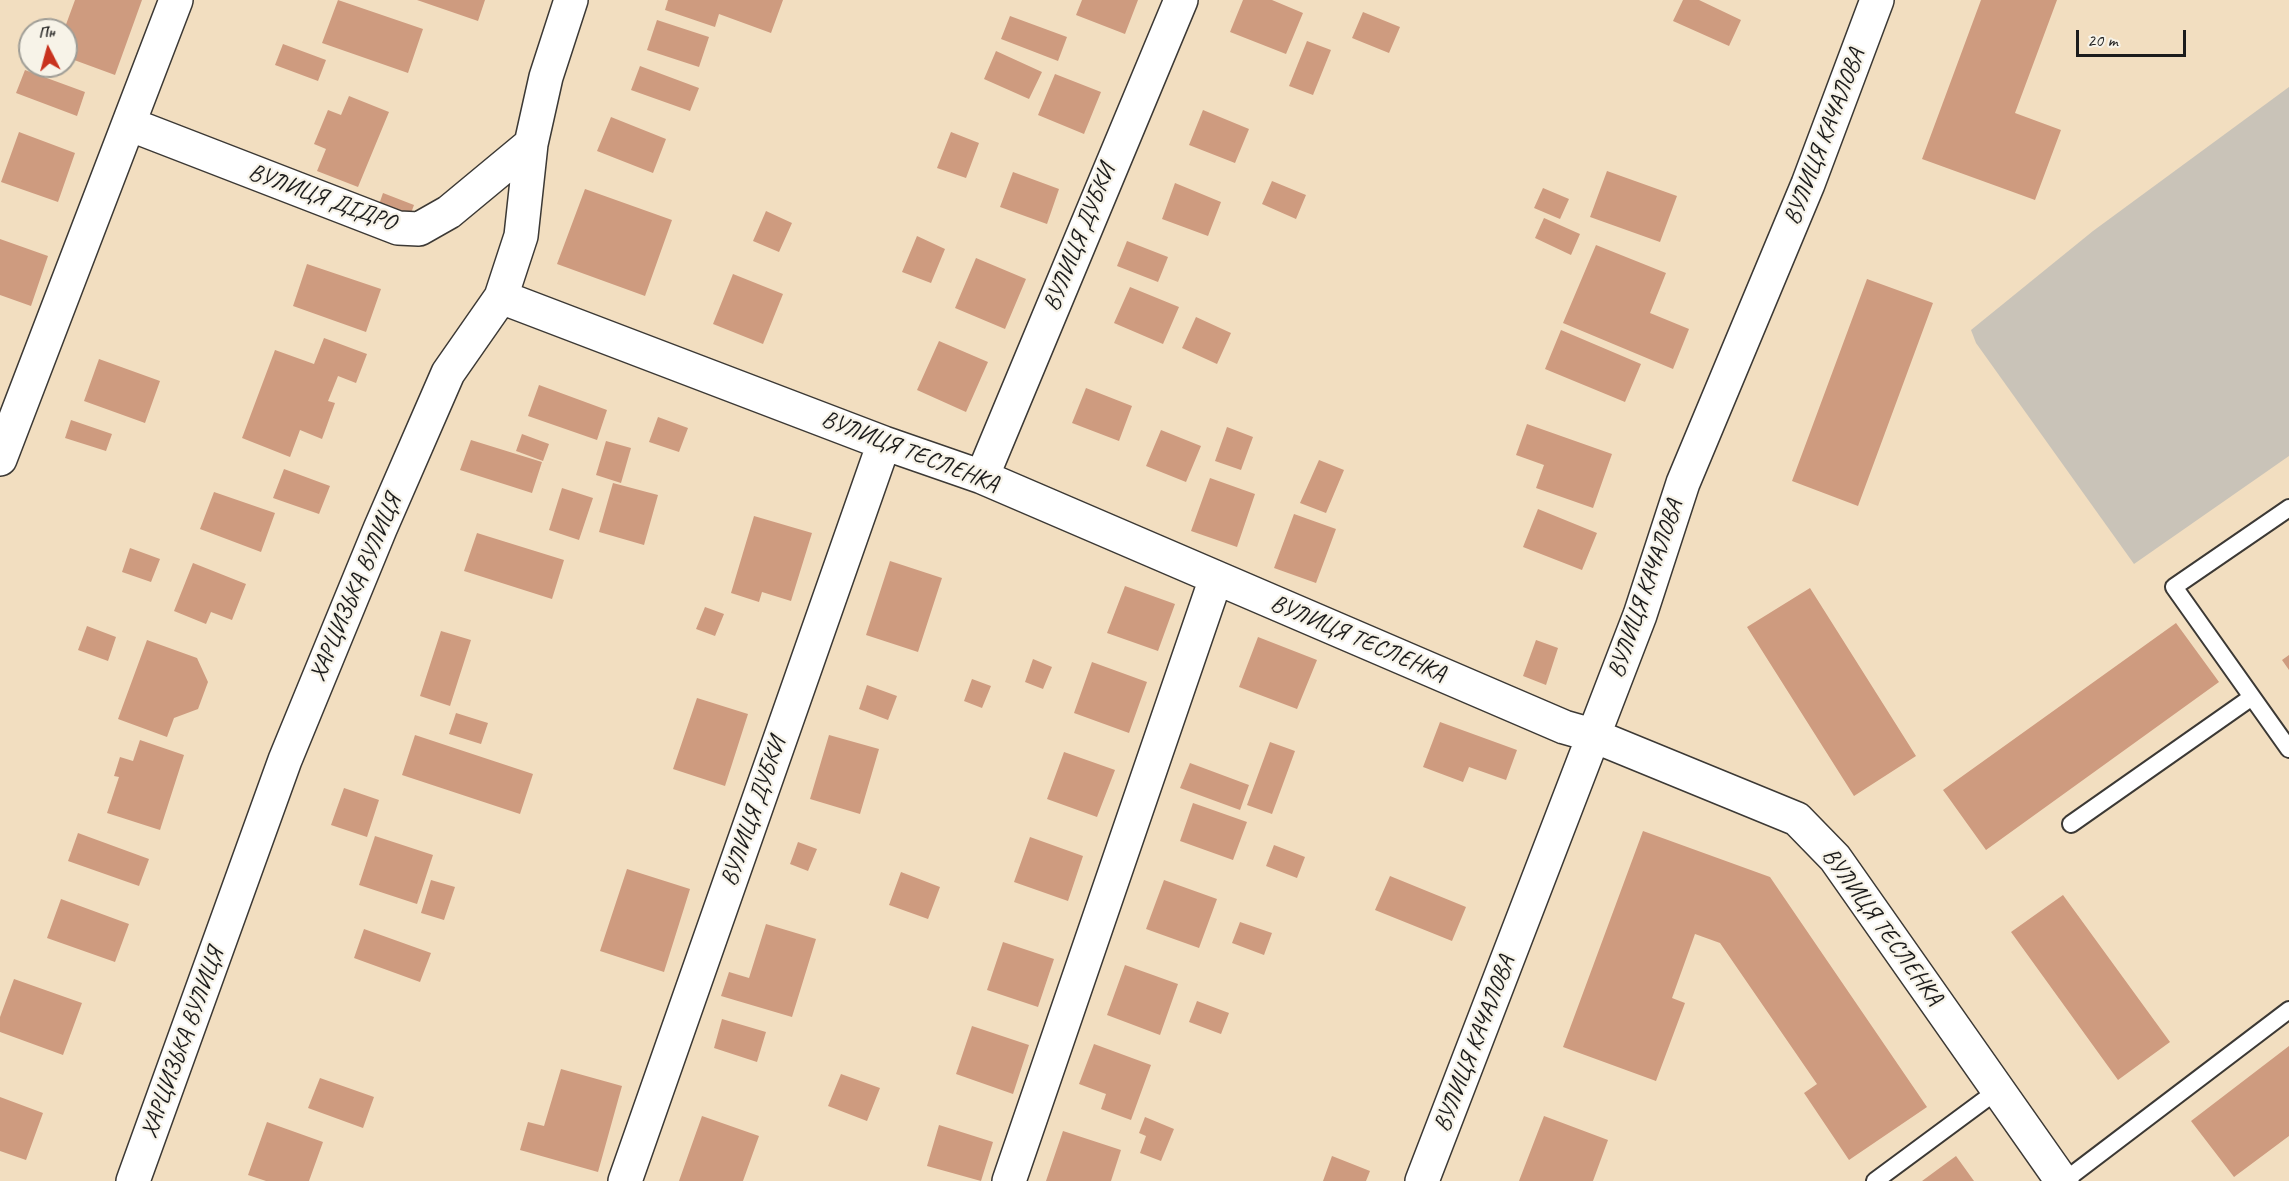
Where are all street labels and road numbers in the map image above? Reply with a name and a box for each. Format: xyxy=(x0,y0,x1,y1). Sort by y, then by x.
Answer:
street label: ВУЛИЦЯ КАЧАЛОВА xyxy=(1778,45,1872,229)
street label: ВУЛИЦЯ ДІДРО xyxy=(245,158,399,238)
street label: ВУЛИЦЯ ДУБКИ xyxy=(1038,161,1122,315)
street label: ВУЛИЦЯ ТЕСЛЕНКА xyxy=(817,405,1003,499)
street label: ХАРЦИЗЬКА ВУЛИЦЯ xyxy=(304,490,408,686)
street label: ВУЛИЦЯ КАЧАЛОВА xyxy=(1602,496,1690,682)
street label: ВУЛИЦЯ ТЕСЛЕНКА xyxy=(1266,589,1450,689)
street label: ВУЛИЦЯ ДУБКИ xyxy=(715,734,793,890)
street label: ВУЛИЦЯ ТЕСЛЕНКА xyxy=(1815,843,1949,1011)
street label: ХАРЦИЗЬКА ВУЛИЦЯ xyxy=(135,944,231,1142)
street label: ВУЛИЦЯ КАЧАЛОВА xyxy=(1428,952,1522,1136)

